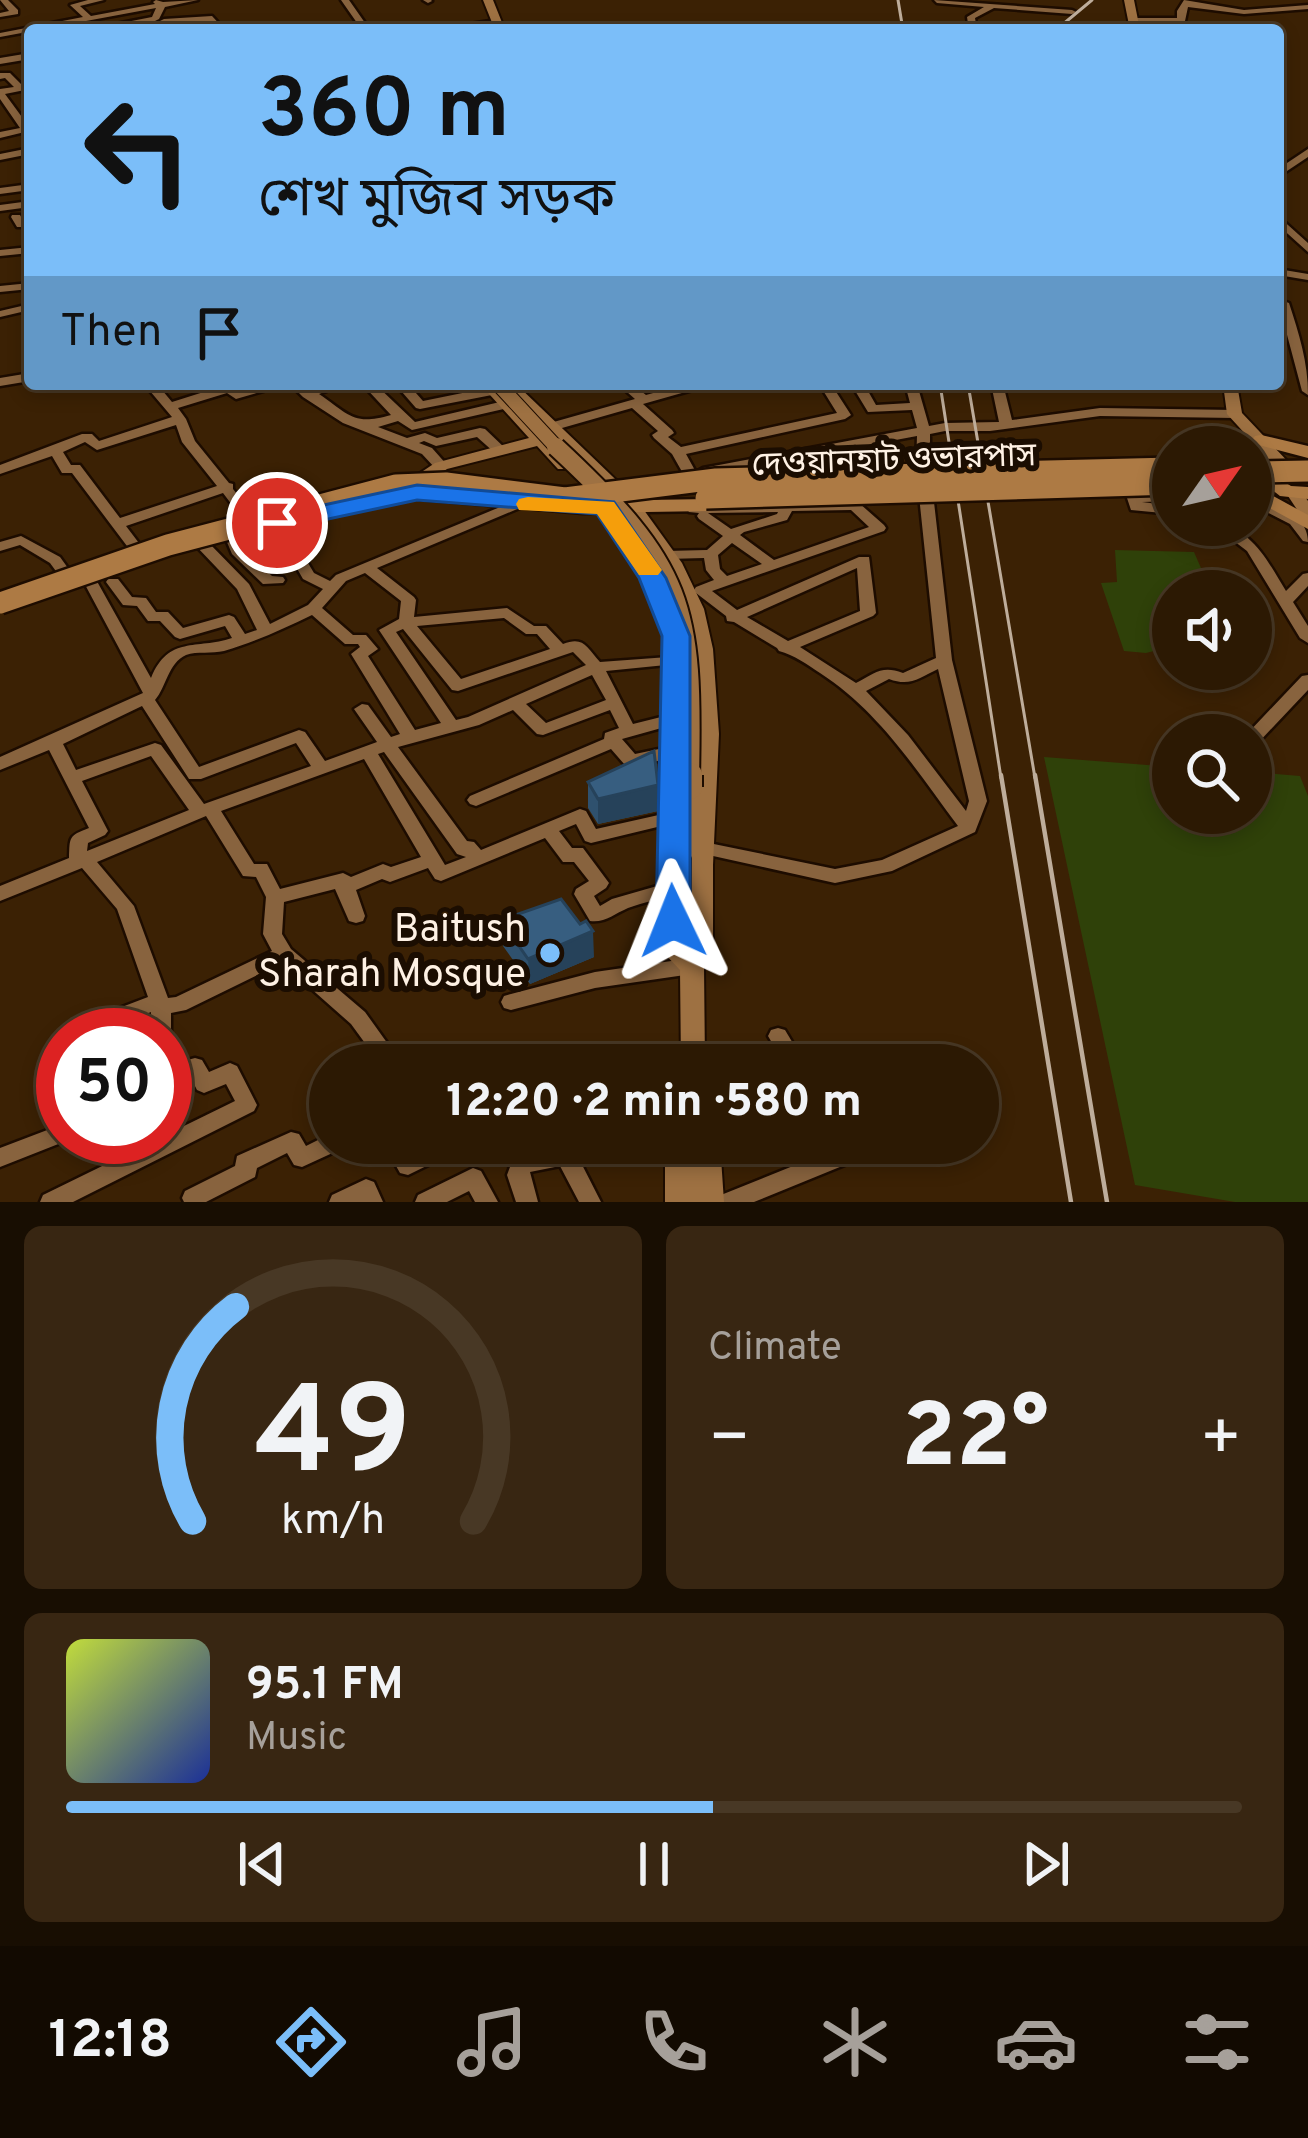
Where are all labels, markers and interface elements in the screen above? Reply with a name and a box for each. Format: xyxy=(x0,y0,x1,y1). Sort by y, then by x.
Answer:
text: 360 m xyxy=(258,61,510,167)
icon: left xyxy=(60,72,216,228)
text: শেখ মুজিব সড়ক xyxy=(258,167,615,236)
icon: arrive xyxy=(186,300,252,366)
text: Then xyxy=(60,305,162,362)
north arrow xyxy=(1152,426,1272,546)
map controls xyxy=(1152,426,1272,834)
street label: দেওয়ানহাট ওভারপাস xyxy=(751,434,1038,488)
pin xyxy=(226,472,328,574)
icon: arrive xyxy=(244,490,310,556)
button: sound xyxy=(1152,570,1272,690)
button: search xyxy=(1152,714,1272,834)
position arrow xyxy=(610,858,736,984)
place label: Baitush Sharah Mosque xyxy=(258,907,526,1001)
marker: Baitush Sharah Mosque xyxy=(537,940,563,966)
speed limit sign: 50 xyxy=(36,1008,192,1164)
text: 12:20 · 2 min · 580 m xyxy=(446,1075,862,1132)
text: Climate xyxy=(708,1325,842,1374)
text: 49 xyxy=(255,1360,411,1518)
text: 22° xyxy=(901,1385,1049,1498)
text: − xyxy=(708,1400,751,1483)
text: + xyxy=(1199,1400,1242,1483)
text: km/h xyxy=(281,1494,385,1548)
text: 95.1 FM xyxy=(246,1658,404,1715)
text: Music xyxy=(246,1715,347,1764)
icon: previous xyxy=(229,1831,295,1897)
icon: pause xyxy=(621,1831,687,1897)
icon: next xyxy=(1013,1831,1079,1897)
icon: directions xyxy=(269,2000,353,2084)
icon: music xyxy=(450,2000,534,2084)
icon: phone xyxy=(632,2000,716,2084)
icon: climate xyxy=(813,2000,897,2084)
icon: car xyxy=(994,2000,1078,2084)
icon: filters xyxy=(1175,2000,1259,2084)
text: 12:18 xyxy=(49,2008,172,2077)

